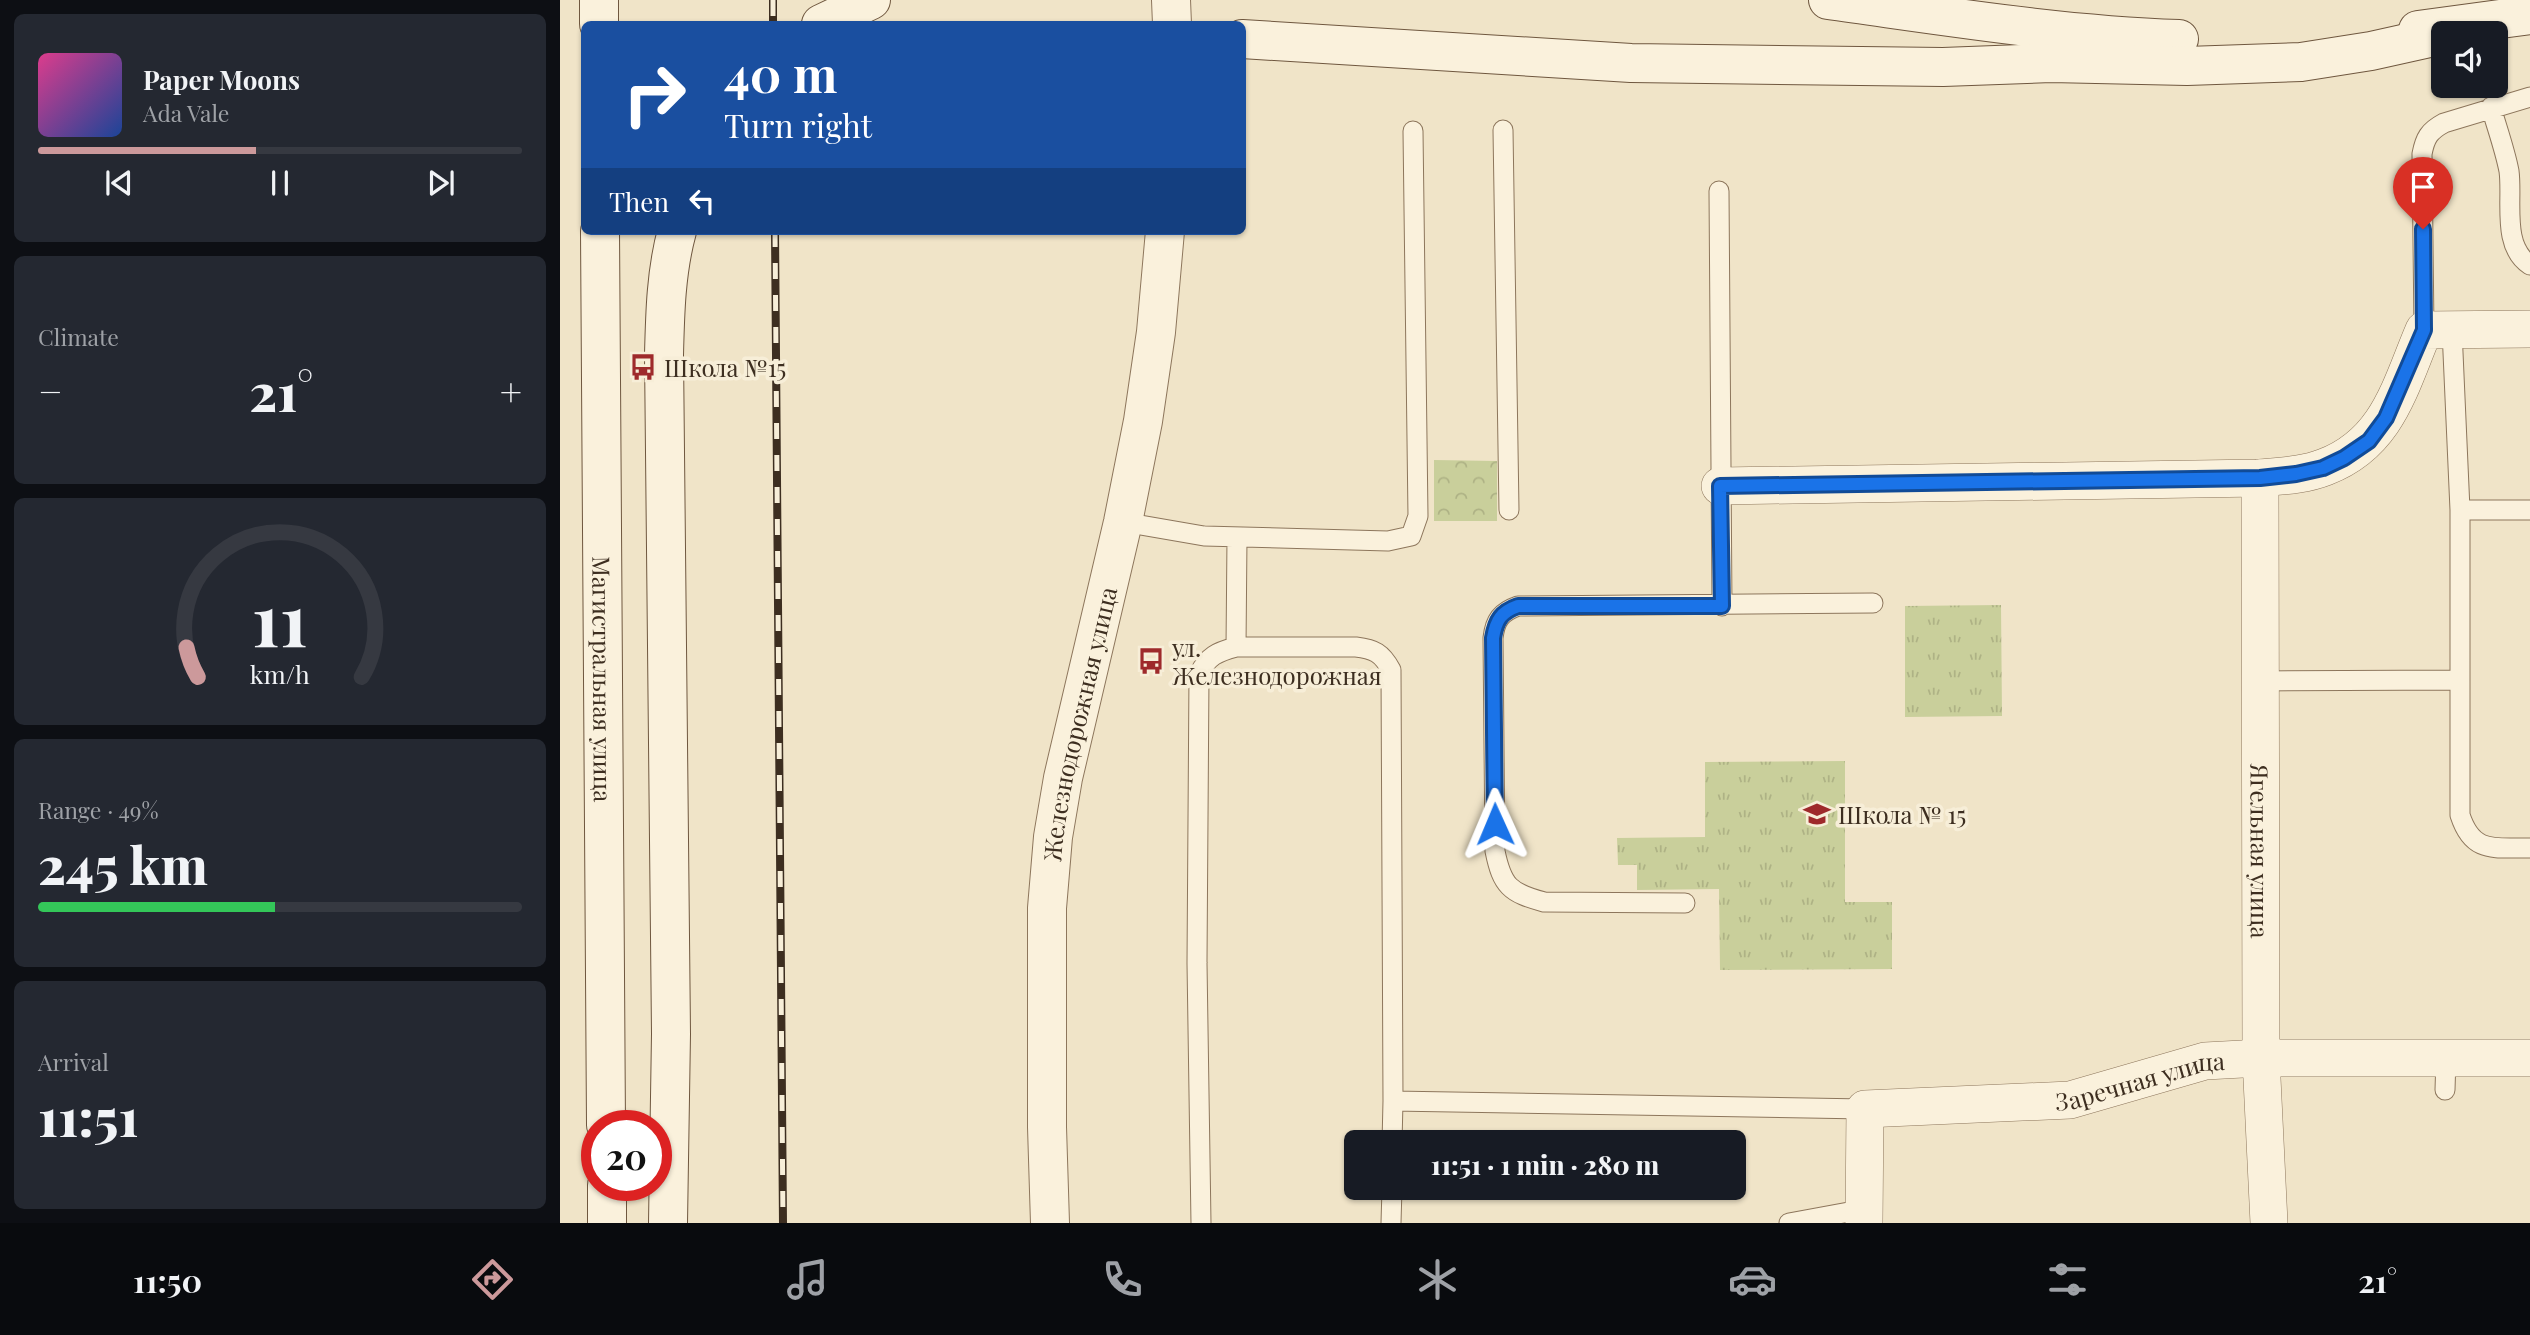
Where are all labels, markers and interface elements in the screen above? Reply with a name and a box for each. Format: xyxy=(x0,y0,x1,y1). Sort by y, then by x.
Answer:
map controls xyxy=(2431,21,2508,98)
button: sound xyxy=(2431,21,2508,98)
text: 40 m xyxy=(724,40,837,105)
icon: right xyxy=(609,49,700,140)
text: Paper Moons xyxy=(143,62,300,97)
text: Ada Vale xyxy=(143,97,230,128)
text: Turn right xyxy=(724,103,872,146)
pin xyxy=(2393,157,2453,229)
icon: previous xyxy=(100,164,138,202)
icon: pause xyxy=(261,164,299,202)
icon: next xyxy=(422,164,460,202)
icon: arrive xyxy=(2404,168,2442,206)
icon: left xyxy=(683,182,721,220)
text: Then xyxy=(609,184,669,219)
text: Climate xyxy=(38,321,119,352)
place label: Школа №15 xyxy=(664,351,786,383)
bus stop icon: Школа №15 xyxy=(628,352,658,382)
text: 21° xyxy=(249,356,313,425)
text: − xyxy=(38,365,63,416)
text: + xyxy=(500,365,522,416)
street label: Магистральная улица xyxy=(586,556,620,802)
text: 11 xyxy=(252,569,308,666)
street label: Железнодорожная улица xyxy=(1035,583,1123,863)
place label: ул. Железнодорожная xyxy=(1171,631,1382,691)
bus stop icon: ул. Железнодорожная xyxy=(1136,646,1166,676)
text: km/h xyxy=(250,657,310,690)
street label: Ягельная улица xyxy=(2244,763,2277,938)
position arrow xyxy=(1458,787,1532,861)
text: Range · 49% xyxy=(38,794,159,825)
place label: Школа № 15 xyxy=(1838,798,1966,830)
school or university icon: Школа № 15 xyxy=(1802,799,1832,829)
text: 245 km xyxy=(38,829,208,898)
street label: Заречная улица xyxy=(2055,1044,2226,1117)
text: Arrival xyxy=(38,1046,109,1077)
text: 11:51 xyxy=(38,1081,139,1150)
speed limit sign: 20 xyxy=(581,1110,672,1201)
text: 11:51 · 1 min · 280 m xyxy=(1431,1147,1659,1182)
icon: directions xyxy=(468,1255,517,1304)
icon: music xyxy=(783,1255,832,1304)
icon: phone xyxy=(1098,1255,1147,1304)
icon: climate xyxy=(1413,1255,1462,1304)
icon: car xyxy=(1728,1255,1777,1304)
icon: filters xyxy=(2043,1255,2092,1304)
text: 11:50 xyxy=(133,1258,202,1301)
text: 21° xyxy=(2358,1258,2397,1301)

